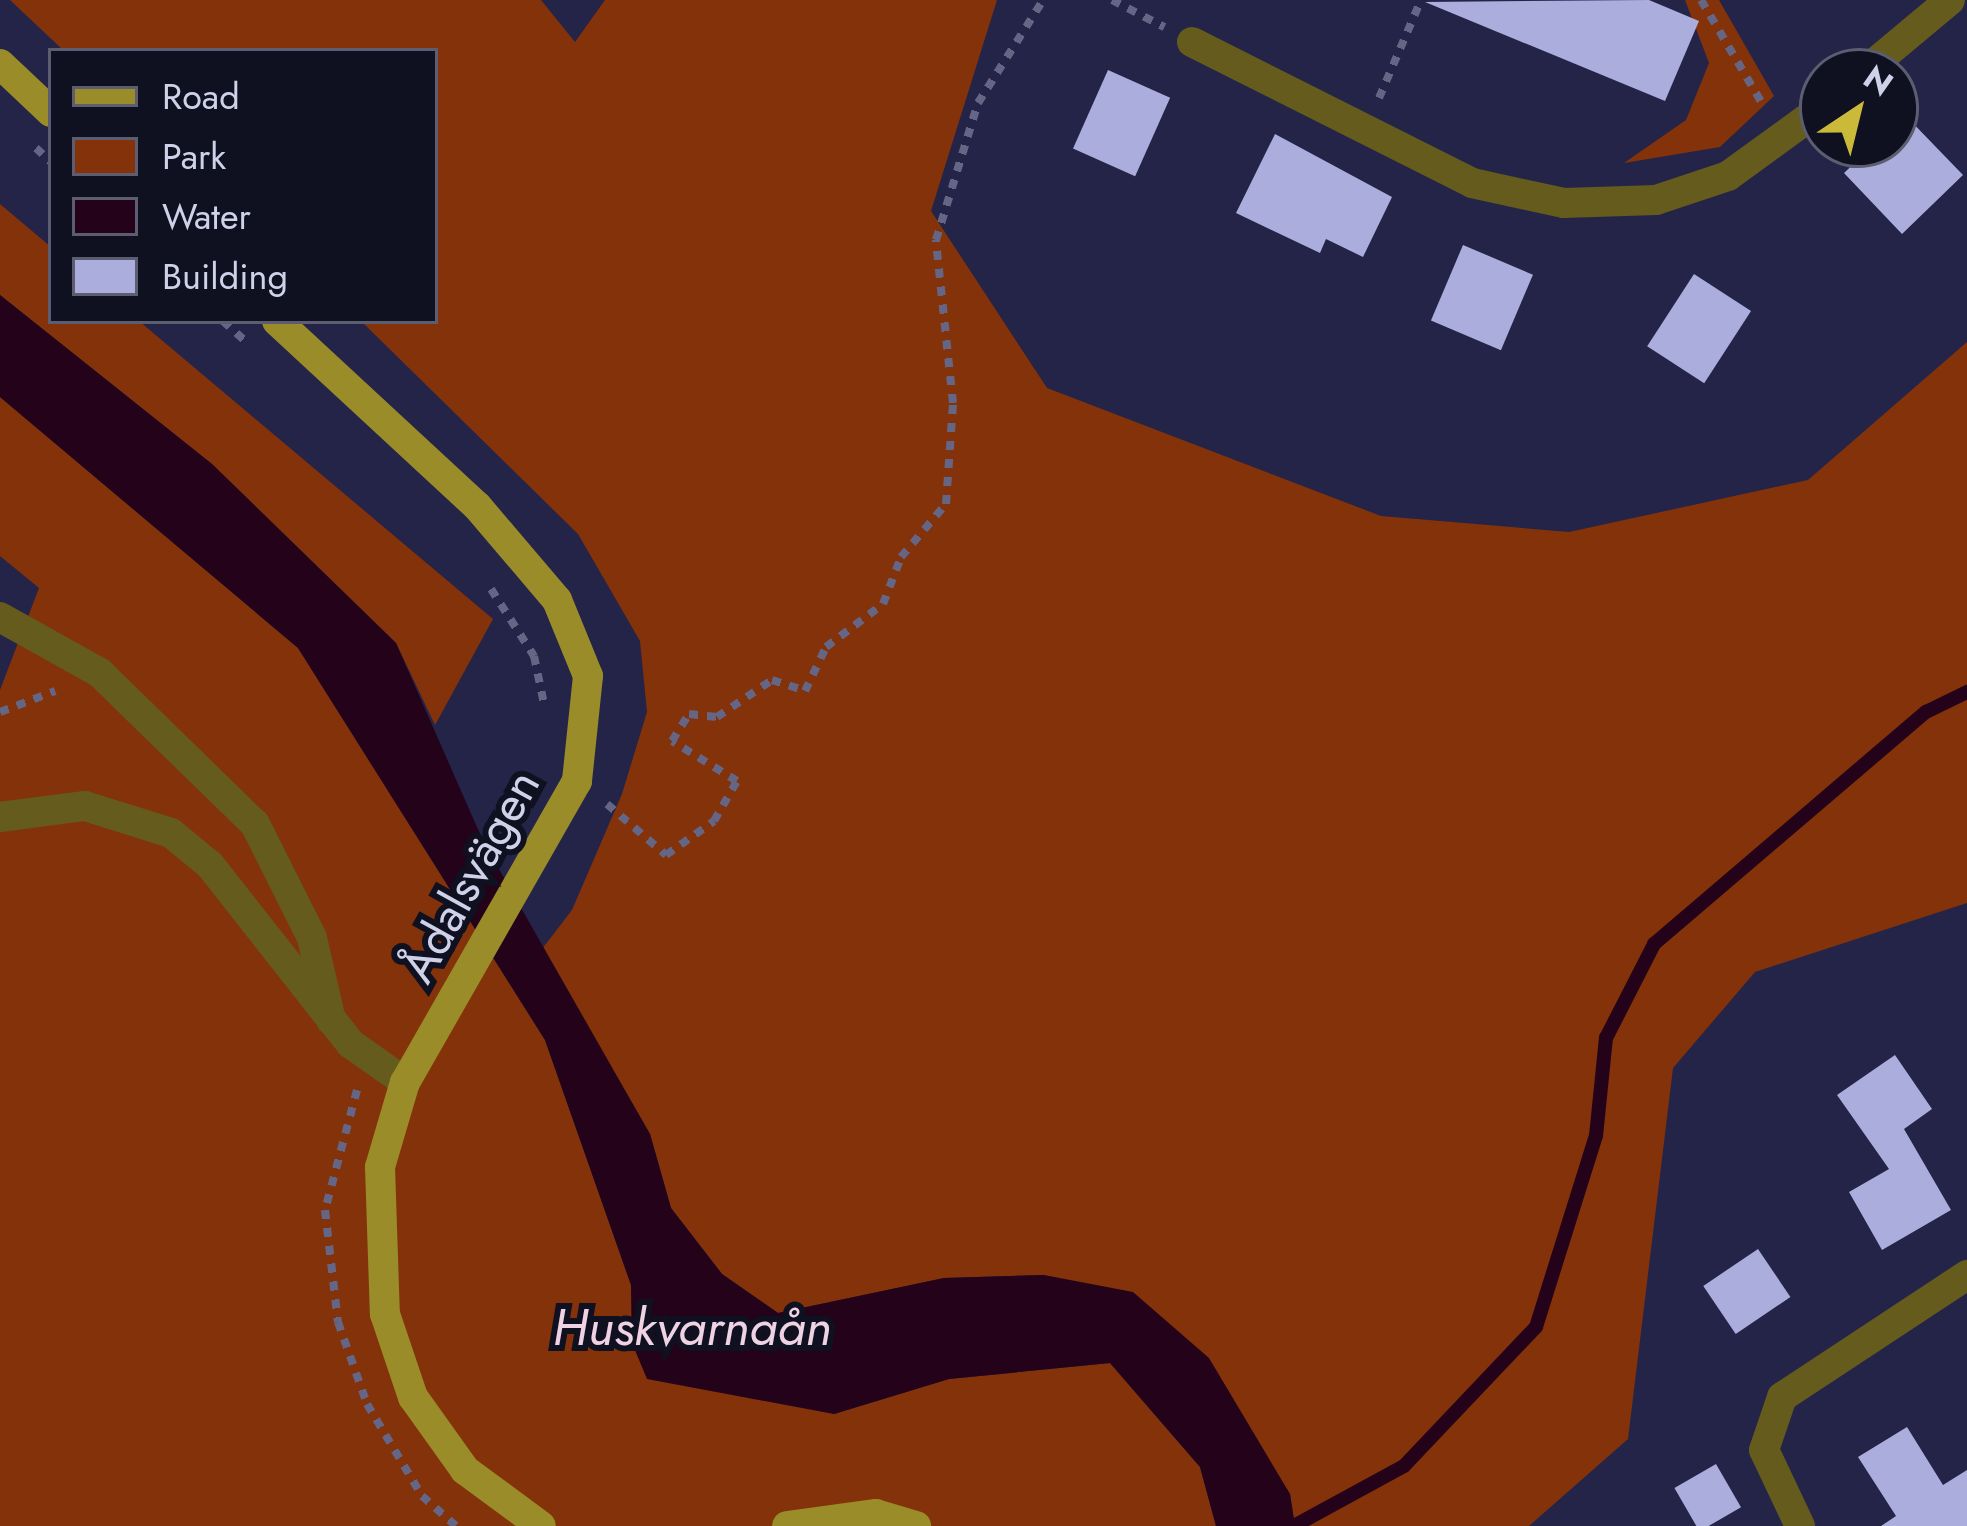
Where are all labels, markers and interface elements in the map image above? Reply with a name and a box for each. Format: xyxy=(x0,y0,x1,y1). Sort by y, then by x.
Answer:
legend xyxy=(48,48,438,324)
north arrow xyxy=(1799,48,1919,168)
text: N xyxy=(1854,54,1902,107)
text: Road xyxy=(162,70,240,122)
text: Park xyxy=(162,130,226,182)
text: Water xyxy=(162,190,251,242)
text: Building xyxy=(162,250,288,302)
street label: Ådalsvägen xyxy=(388,760,552,992)
water label: Huskvarnaån xyxy=(552,1296,832,1358)

